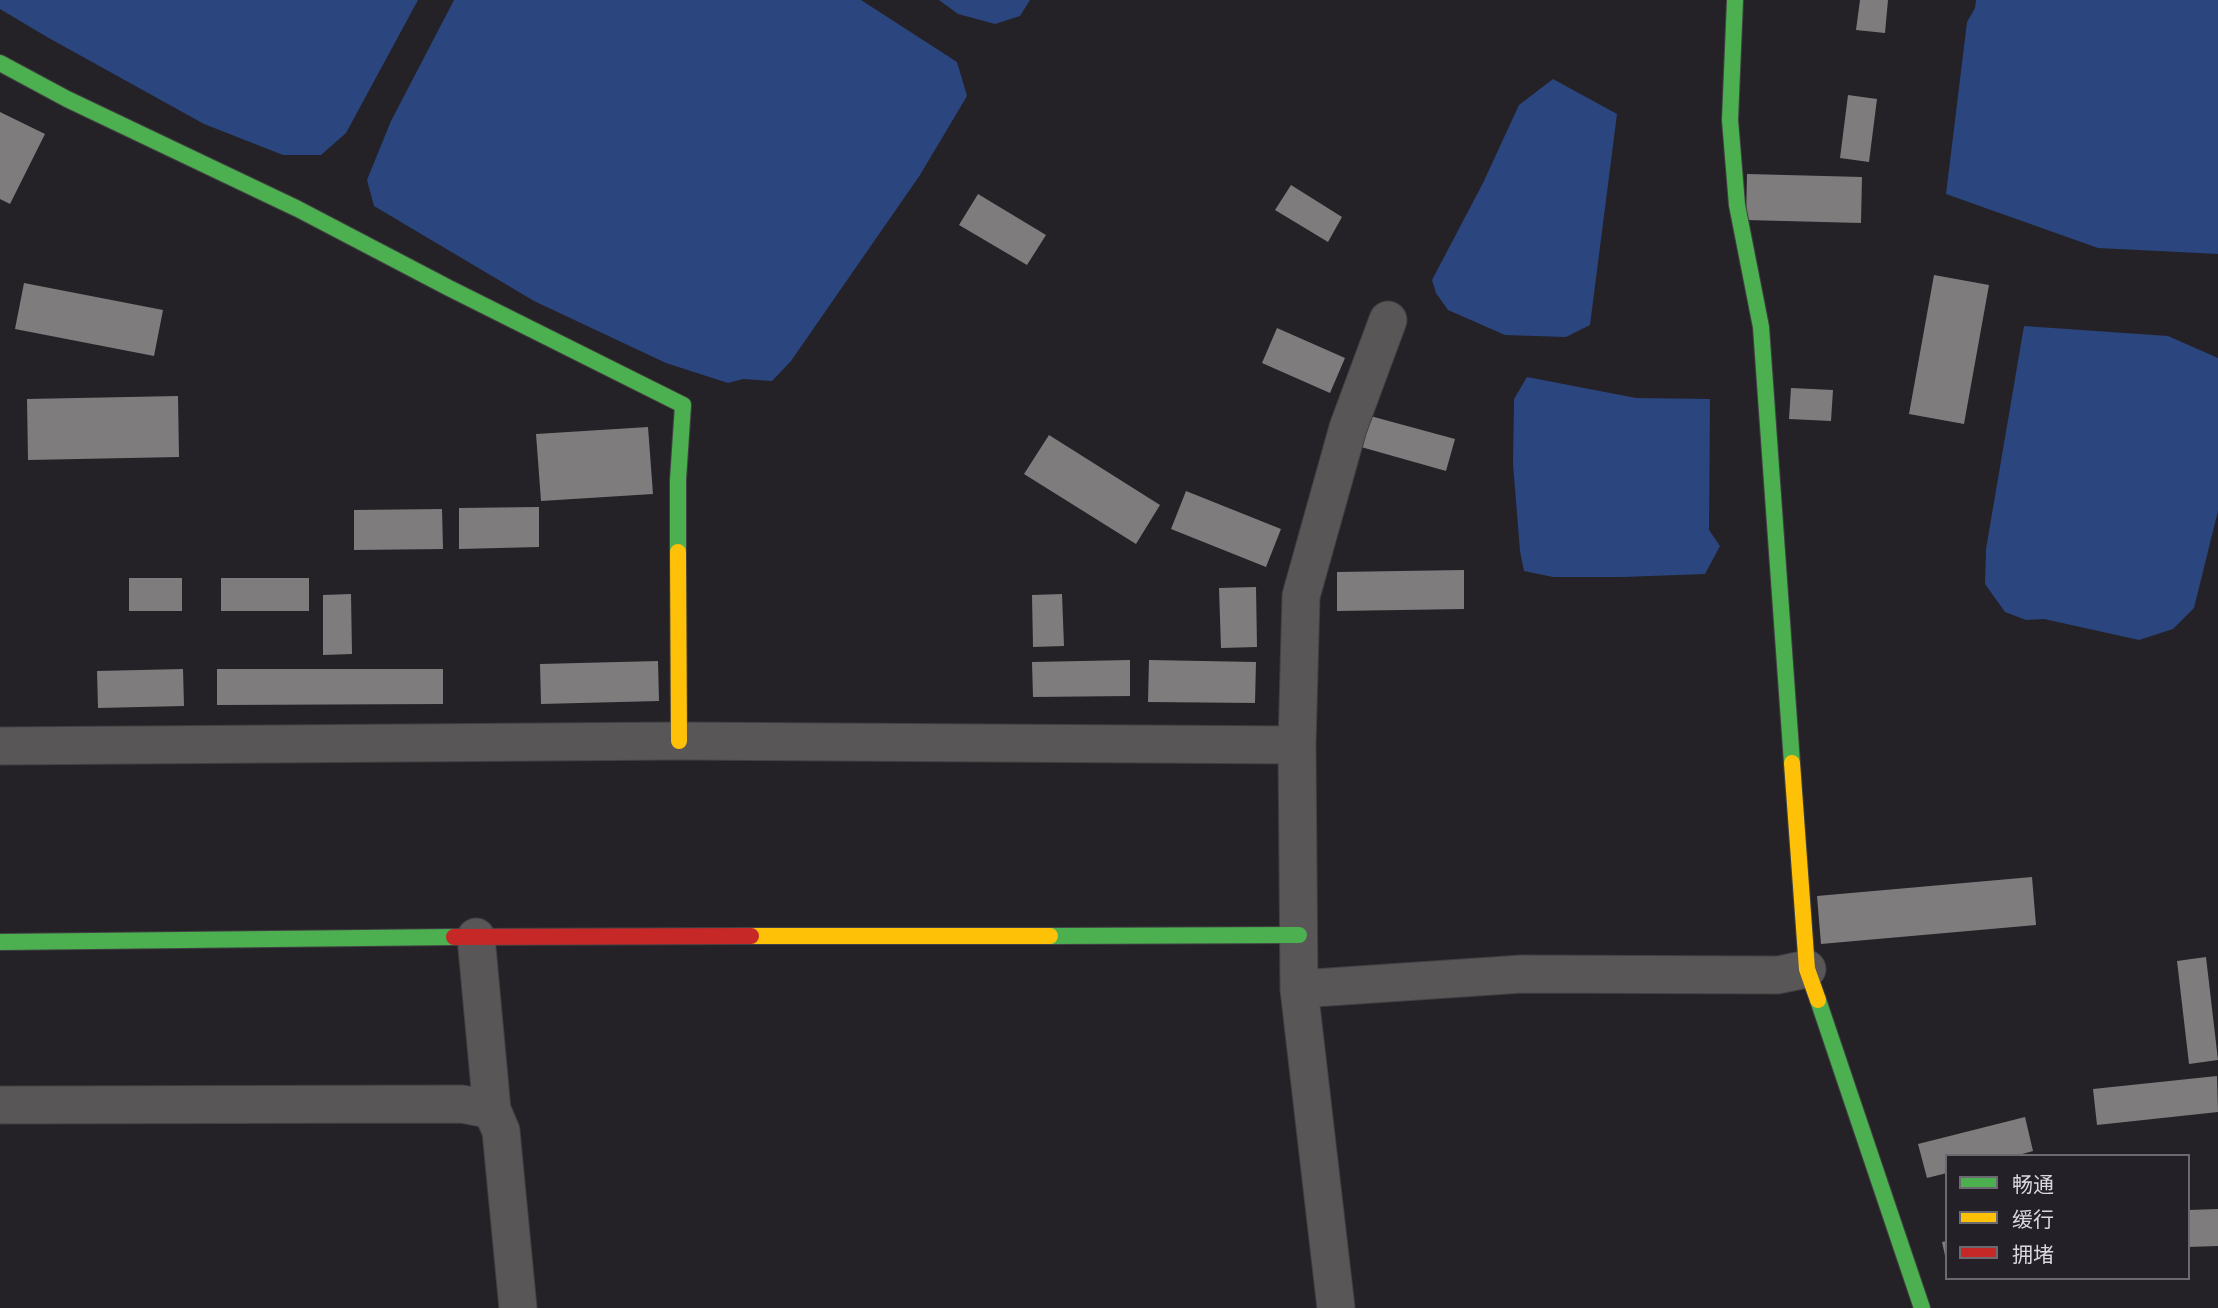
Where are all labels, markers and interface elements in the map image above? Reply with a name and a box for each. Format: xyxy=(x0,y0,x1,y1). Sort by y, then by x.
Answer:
legend xyxy=(1945,1154,2190,1280)
text: 畅通 xyxy=(2012,1171,2054,1197)
text: 缓行 xyxy=(2012,1206,2054,1232)
text: 拥堵 xyxy=(2012,1241,2054,1267)

